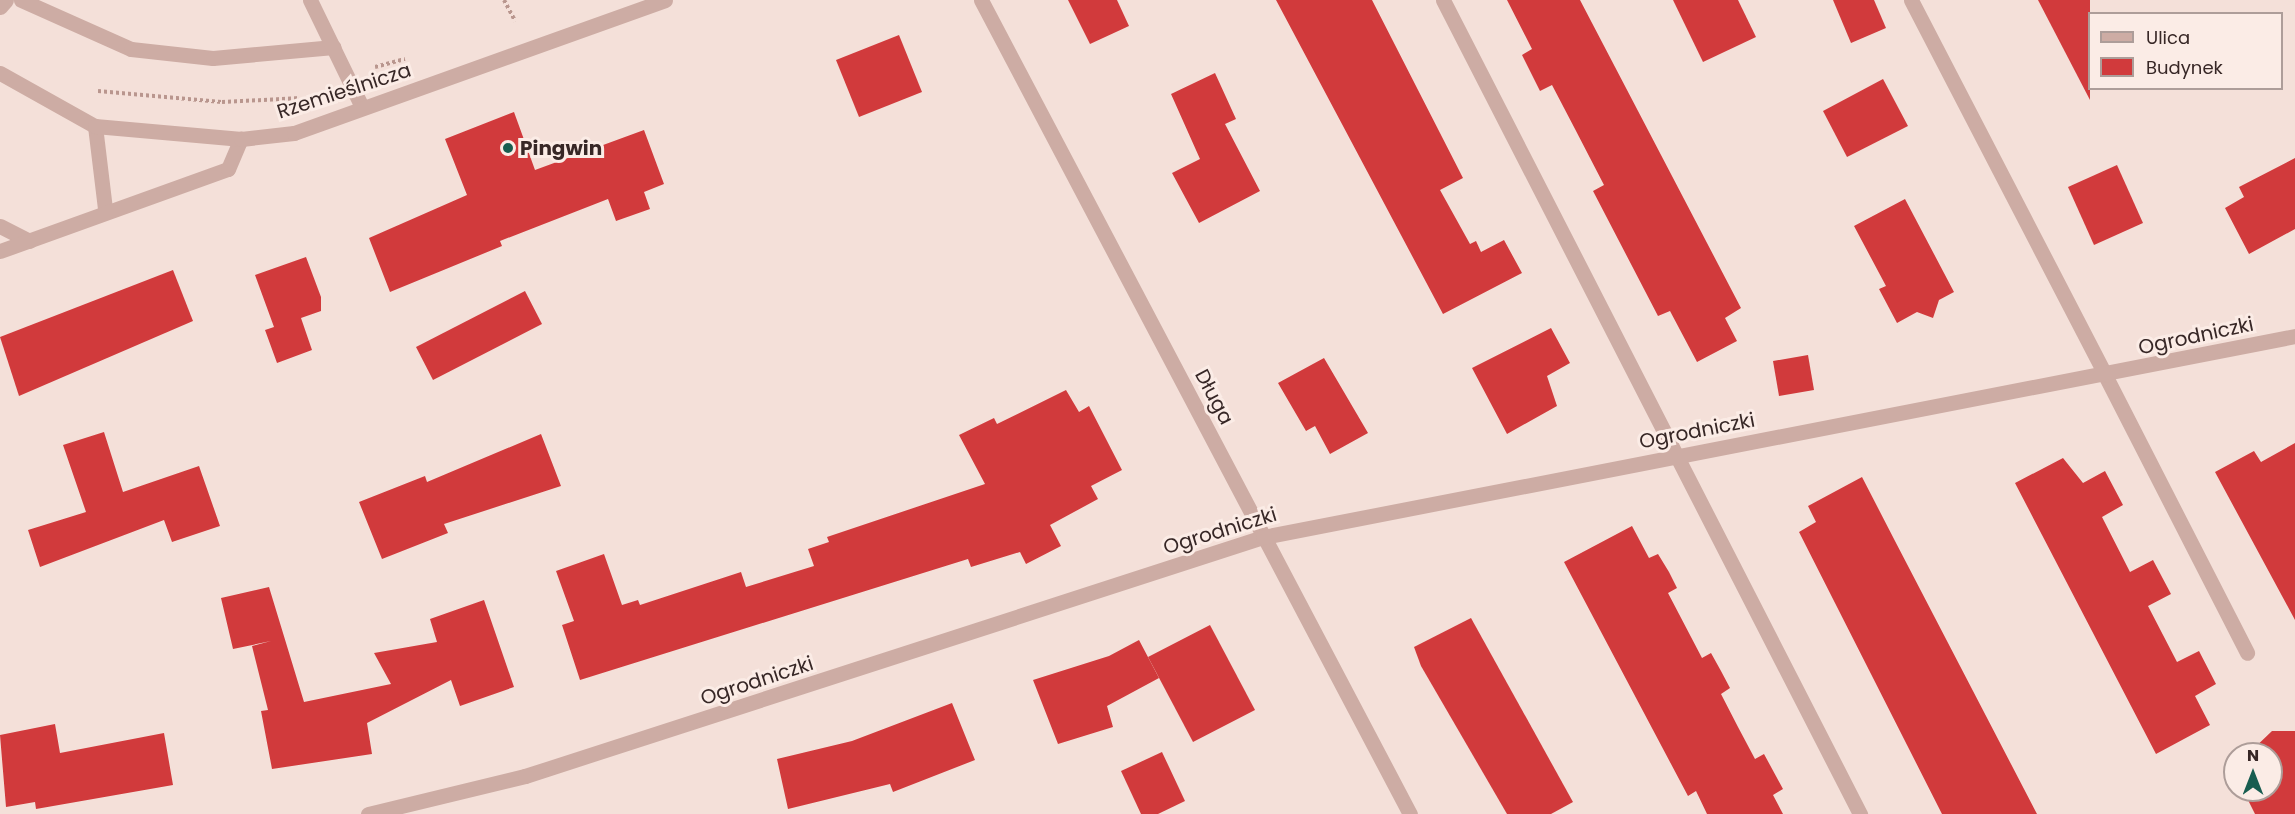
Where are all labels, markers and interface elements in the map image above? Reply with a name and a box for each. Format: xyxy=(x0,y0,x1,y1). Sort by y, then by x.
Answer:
legend xyxy=(2088,12,2283,90)
text: Ulica xyxy=(2146,25,2190,50)
text: Budynek xyxy=(2146,55,2223,80)
street label: Rzemieślnicza xyxy=(274,58,414,124)
place label: Pingwin xyxy=(520,136,602,160)
marker: Pingwin xyxy=(501,141,515,155)
street label: Ogrodniczki xyxy=(2136,312,2256,360)
street label: Długa xyxy=(1190,365,1238,429)
street label: Ogrodniczki xyxy=(1637,408,1757,454)
street label: Ogrodniczki xyxy=(1160,502,1280,560)
street label: Ogrodniczki xyxy=(698,651,816,711)
north arrow xyxy=(2223,742,2283,802)
text: N xyxy=(2247,744,2259,767)

